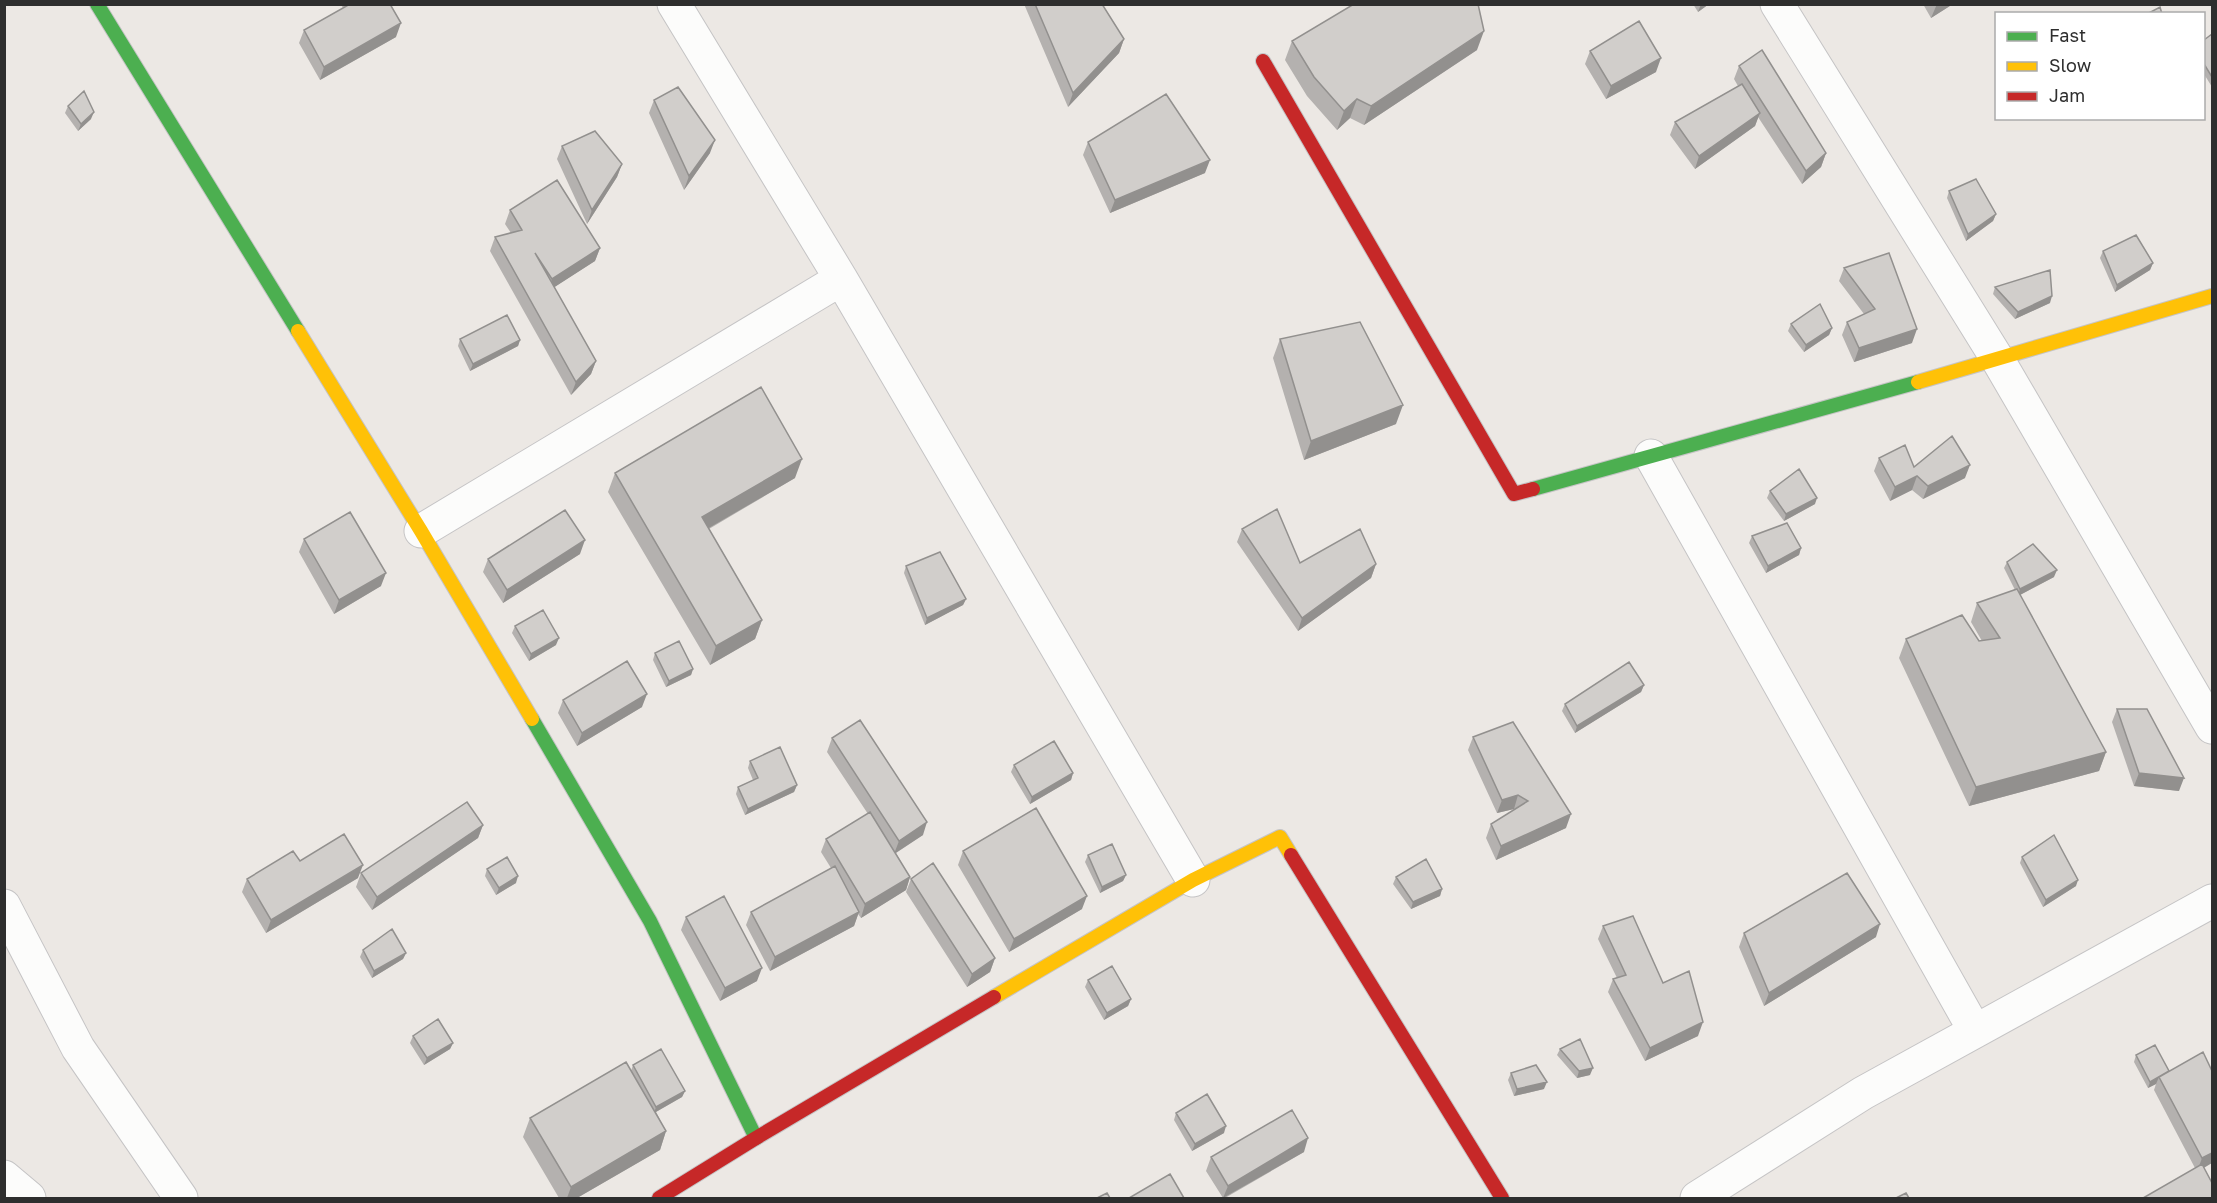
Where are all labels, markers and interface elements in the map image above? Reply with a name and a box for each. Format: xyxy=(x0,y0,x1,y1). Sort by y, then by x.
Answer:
legend xyxy=(1995,12,2205,120)
text: Fast xyxy=(2049,24,2086,46)
text: Slow xyxy=(2049,54,2092,76)
text: Jam xyxy=(2049,84,2085,106)

